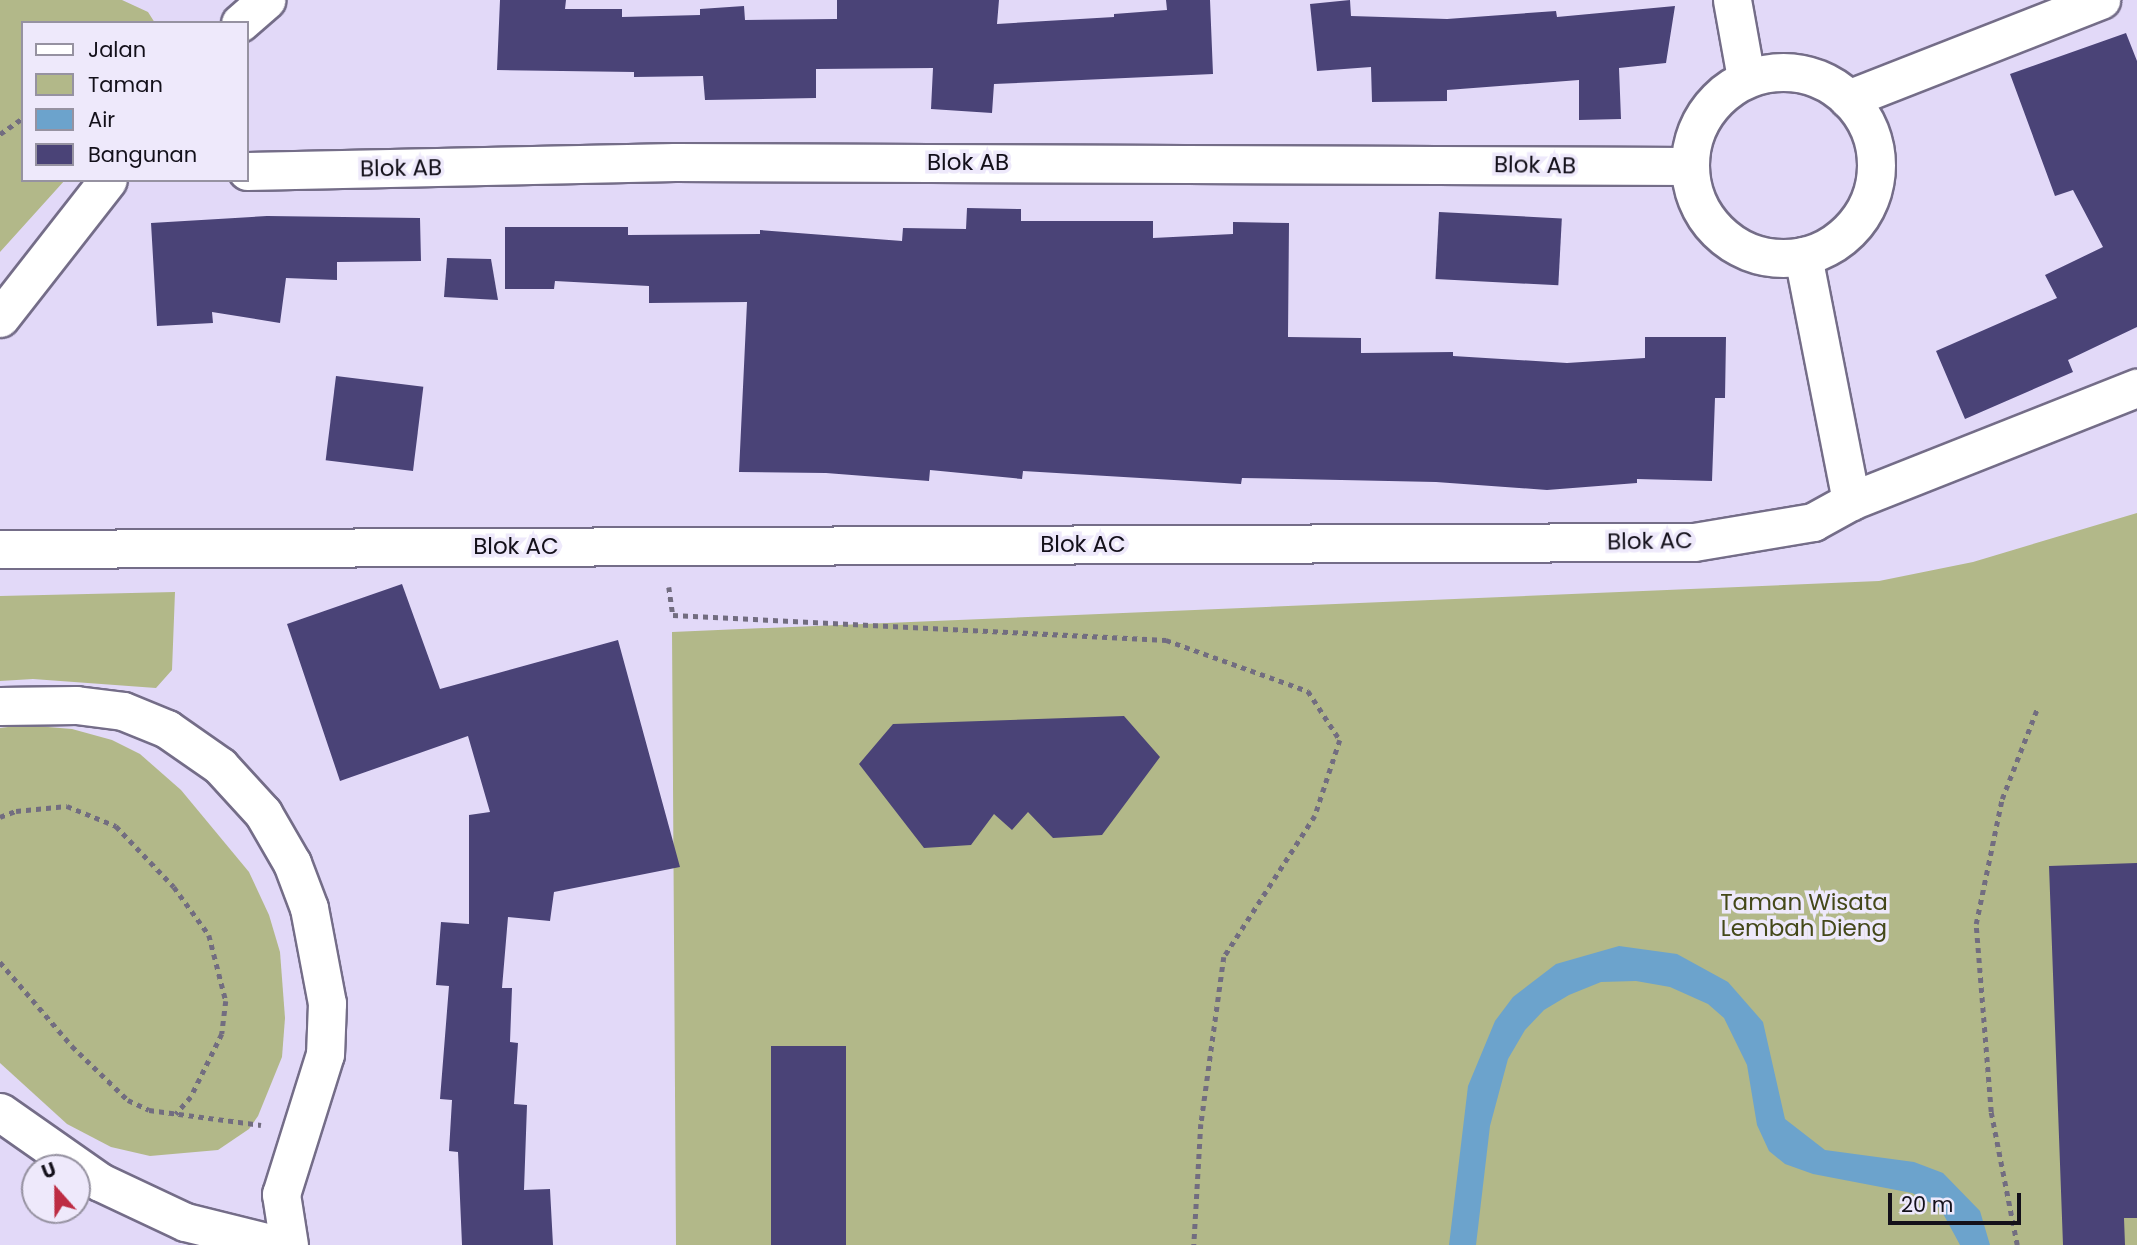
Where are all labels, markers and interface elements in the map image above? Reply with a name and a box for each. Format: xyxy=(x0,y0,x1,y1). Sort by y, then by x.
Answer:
legend xyxy=(21,21,248,182)
text: Jalan xyxy=(88,35,146,64)
text: Taman xyxy=(88,70,163,99)
text: Air xyxy=(88,105,115,134)
text: Bangunan xyxy=(88,140,197,169)
street label: Blok AB xyxy=(927,148,1009,176)
street label: Blok AB xyxy=(1494,150,1576,180)
street label: Blok AB xyxy=(360,153,442,183)
street label: Blok AC xyxy=(1607,526,1693,556)
street label: Blok AC xyxy=(1040,530,1126,558)
street label: Blok AC xyxy=(473,532,559,560)
park label: Taman Wisata Lembah Dieng xyxy=(1720,888,1888,942)
north arrow xyxy=(21,1154,91,1224)
text: U xyxy=(38,1156,60,1186)
scale bar xyxy=(1892,1178,2025,1222)
text: 20 m xyxy=(1901,1190,1954,1219)

